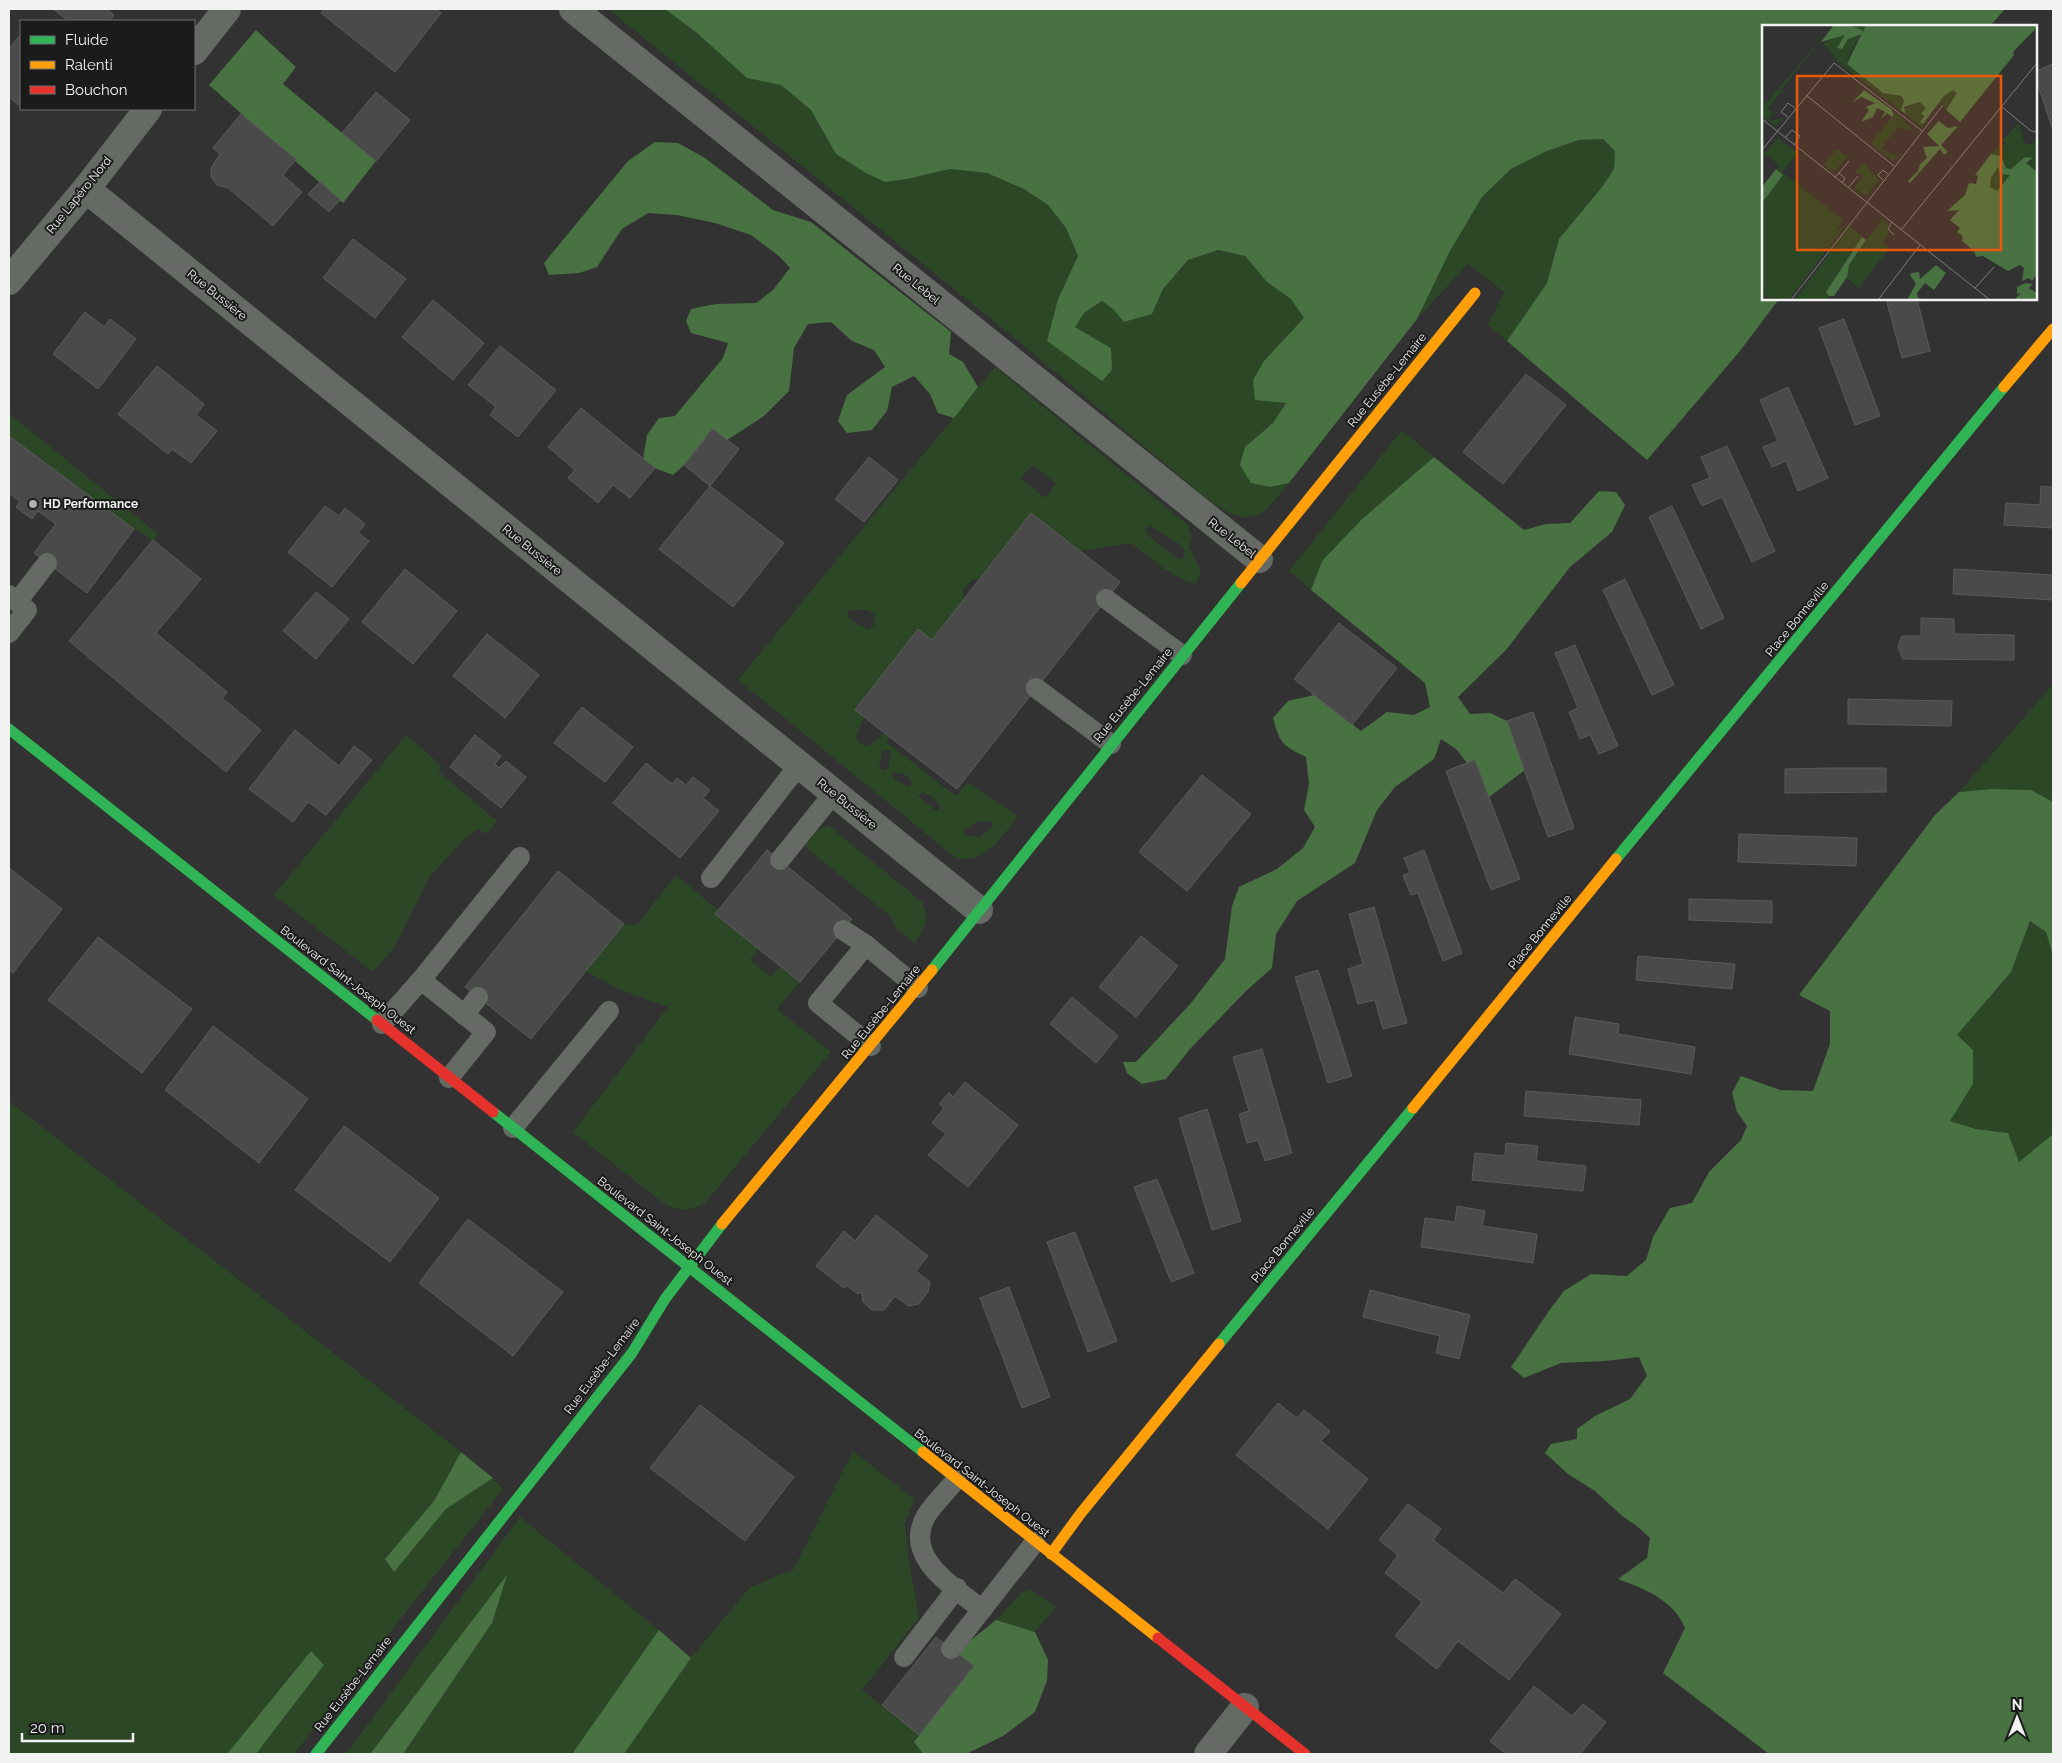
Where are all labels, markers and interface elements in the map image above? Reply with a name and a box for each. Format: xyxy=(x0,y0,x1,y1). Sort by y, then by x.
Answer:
legend xyxy=(20,20,195,110)
inset map xyxy=(1762,25,2037,300)
text: Fluide xyxy=(65,31,108,49)
text: Ralenti xyxy=(65,56,113,74)
text: Bouchon xyxy=(65,81,127,99)
street label: Rue Lapéro Nord xyxy=(44,154,114,236)
street label: Rue Lebel xyxy=(890,261,943,308)
street label: Rue Bussière xyxy=(184,267,250,323)
street label: Rue Eusèbe-Lemaire xyxy=(1345,330,1429,430)
place label: HD Performance xyxy=(43,497,138,511)
marker: HD Performance xyxy=(27,498,39,510)
street label: Rue Lebel xyxy=(1205,515,1259,561)
street label: Rue Bussière xyxy=(499,522,565,578)
street label: Place Bonneville xyxy=(1762,579,1832,659)
street label: Rue Eusèbe-Lemaire xyxy=(1091,645,1175,745)
street label: Rue Bussière xyxy=(814,776,880,832)
street label: Place Bonneville xyxy=(1505,892,1575,972)
street label: Boulevard Saint-Joseph Ouest xyxy=(278,923,418,1037)
street label: Rue Eusèbe-Lemaire xyxy=(839,962,923,1062)
street label: Boulevard Saint-Joseph Ouest xyxy=(595,1174,735,1288)
street label: Place Bonneville xyxy=(1248,1205,1318,1285)
street label: Rue Eusèbe-Lemaire xyxy=(561,1315,643,1417)
street label: Boulevard Saint-Joseph Ouest xyxy=(912,1426,1052,1540)
street label: Rue Eusèbe-Lemaire xyxy=(312,1634,394,1734)
north arrow xyxy=(1992,1693,2042,1743)
text: N xyxy=(2012,1697,2022,1713)
scale bar xyxy=(22,1710,134,1742)
text: 20 m xyxy=(30,1719,65,1737)

